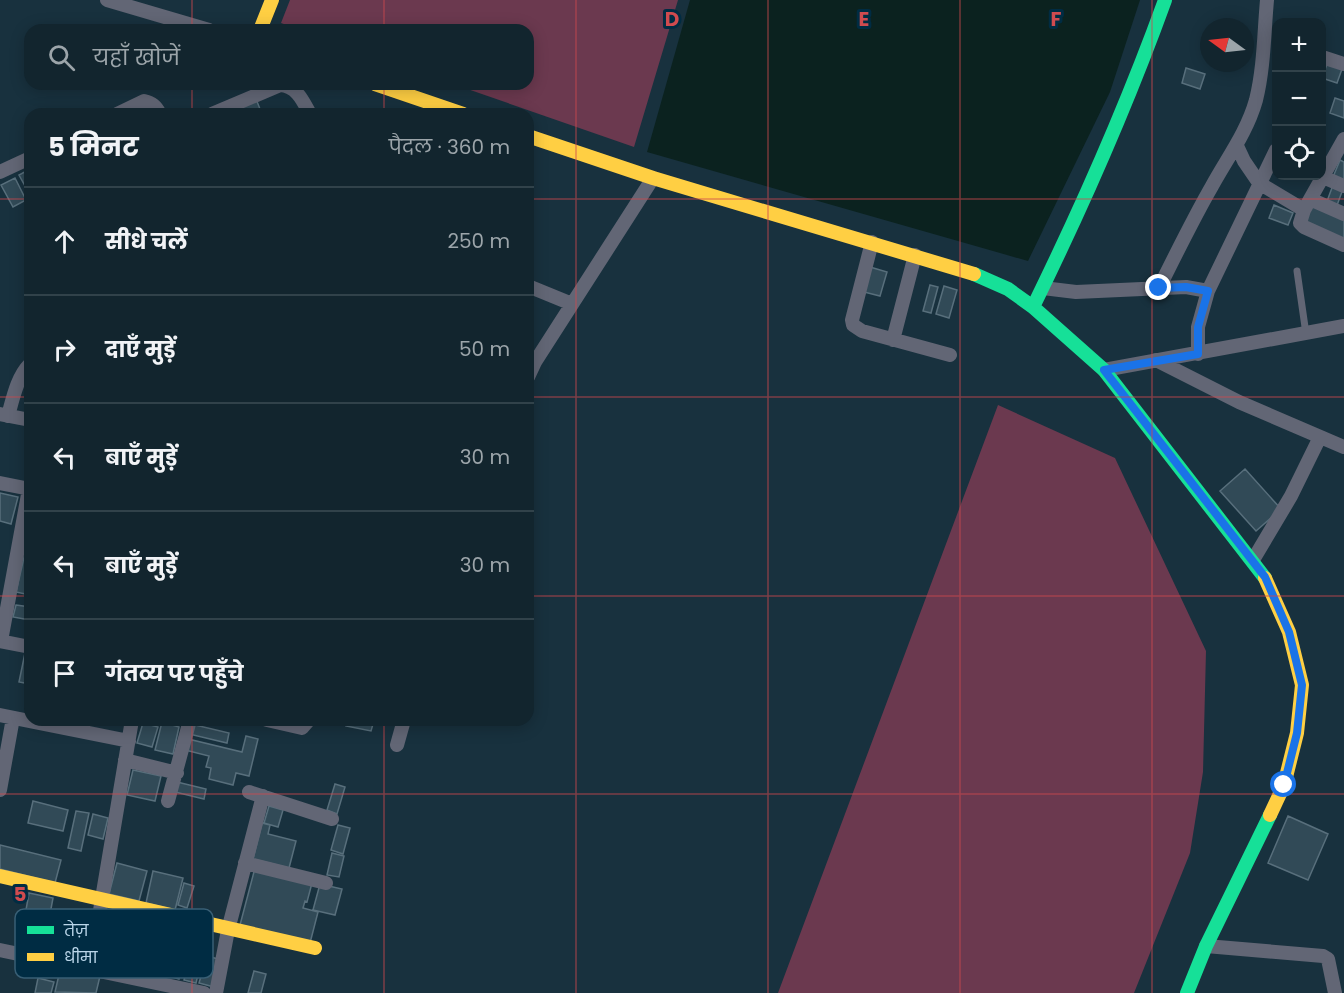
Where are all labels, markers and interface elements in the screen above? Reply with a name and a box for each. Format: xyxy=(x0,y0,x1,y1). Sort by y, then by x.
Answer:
text: D xyxy=(665,5,679,33)
text: E xyxy=(859,5,869,33)
text: F xyxy=(1051,5,1062,33)
north arrow xyxy=(1200,18,1254,72)
map controls xyxy=(1272,18,1326,180)
button: + xyxy=(1272,18,1326,72)
search box xyxy=(24,24,534,90)
icon: search xyxy=(45,41,78,74)
text: यहाँ खोजें xyxy=(93,42,180,73)
button: − xyxy=(1272,72,1326,126)
button: locate xyxy=(1272,126,1326,180)
text: 5 मिनट xyxy=(48,129,139,165)
text: पैदल · 360 m xyxy=(389,133,510,161)
icon: ahead xyxy=(48,225,81,258)
text: सीधे चलें xyxy=(105,226,188,257)
text: 250 m xyxy=(447,227,510,255)
route end xyxy=(1145,274,1171,300)
icon: right xyxy=(48,333,81,366)
text: दाएँ मुड़ें xyxy=(105,334,176,365)
text: 50 m xyxy=(459,335,510,363)
icon: left xyxy=(48,441,81,474)
text: बाएँ मुड़ें xyxy=(105,442,177,473)
text: 30 m xyxy=(460,443,510,471)
icon: left xyxy=(48,549,81,582)
text: बाएँ मुड़ें xyxy=(105,550,177,581)
text: 30 m xyxy=(460,551,510,579)
icon: arrive xyxy=(48,657,81,690)
text: गंतव्य पर पहुँचे xyxy=(105,658,244,689)
route start xyxy=(1270,771,1296,797)
text: 5 xyxy=(14,880,27,908)
legend xyxy=(15,909,213,978)
text: तेज़ xyxy=(63,919,89,942)
text: धीमा xyxy=(64,946,99,969)

